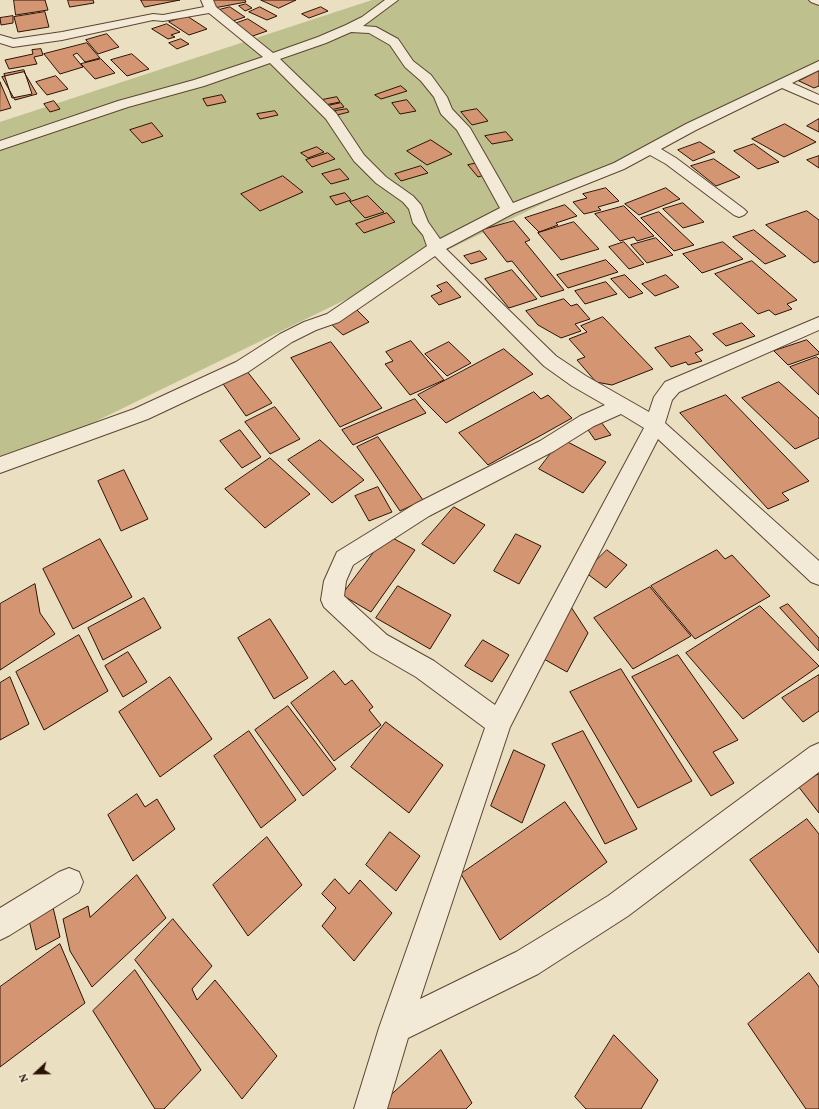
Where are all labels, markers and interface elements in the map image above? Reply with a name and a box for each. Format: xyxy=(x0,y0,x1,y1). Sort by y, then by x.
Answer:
north arrow xyxy=(16,1053,56,1093)
text: N xyxy=(16,1071,33,1084)

